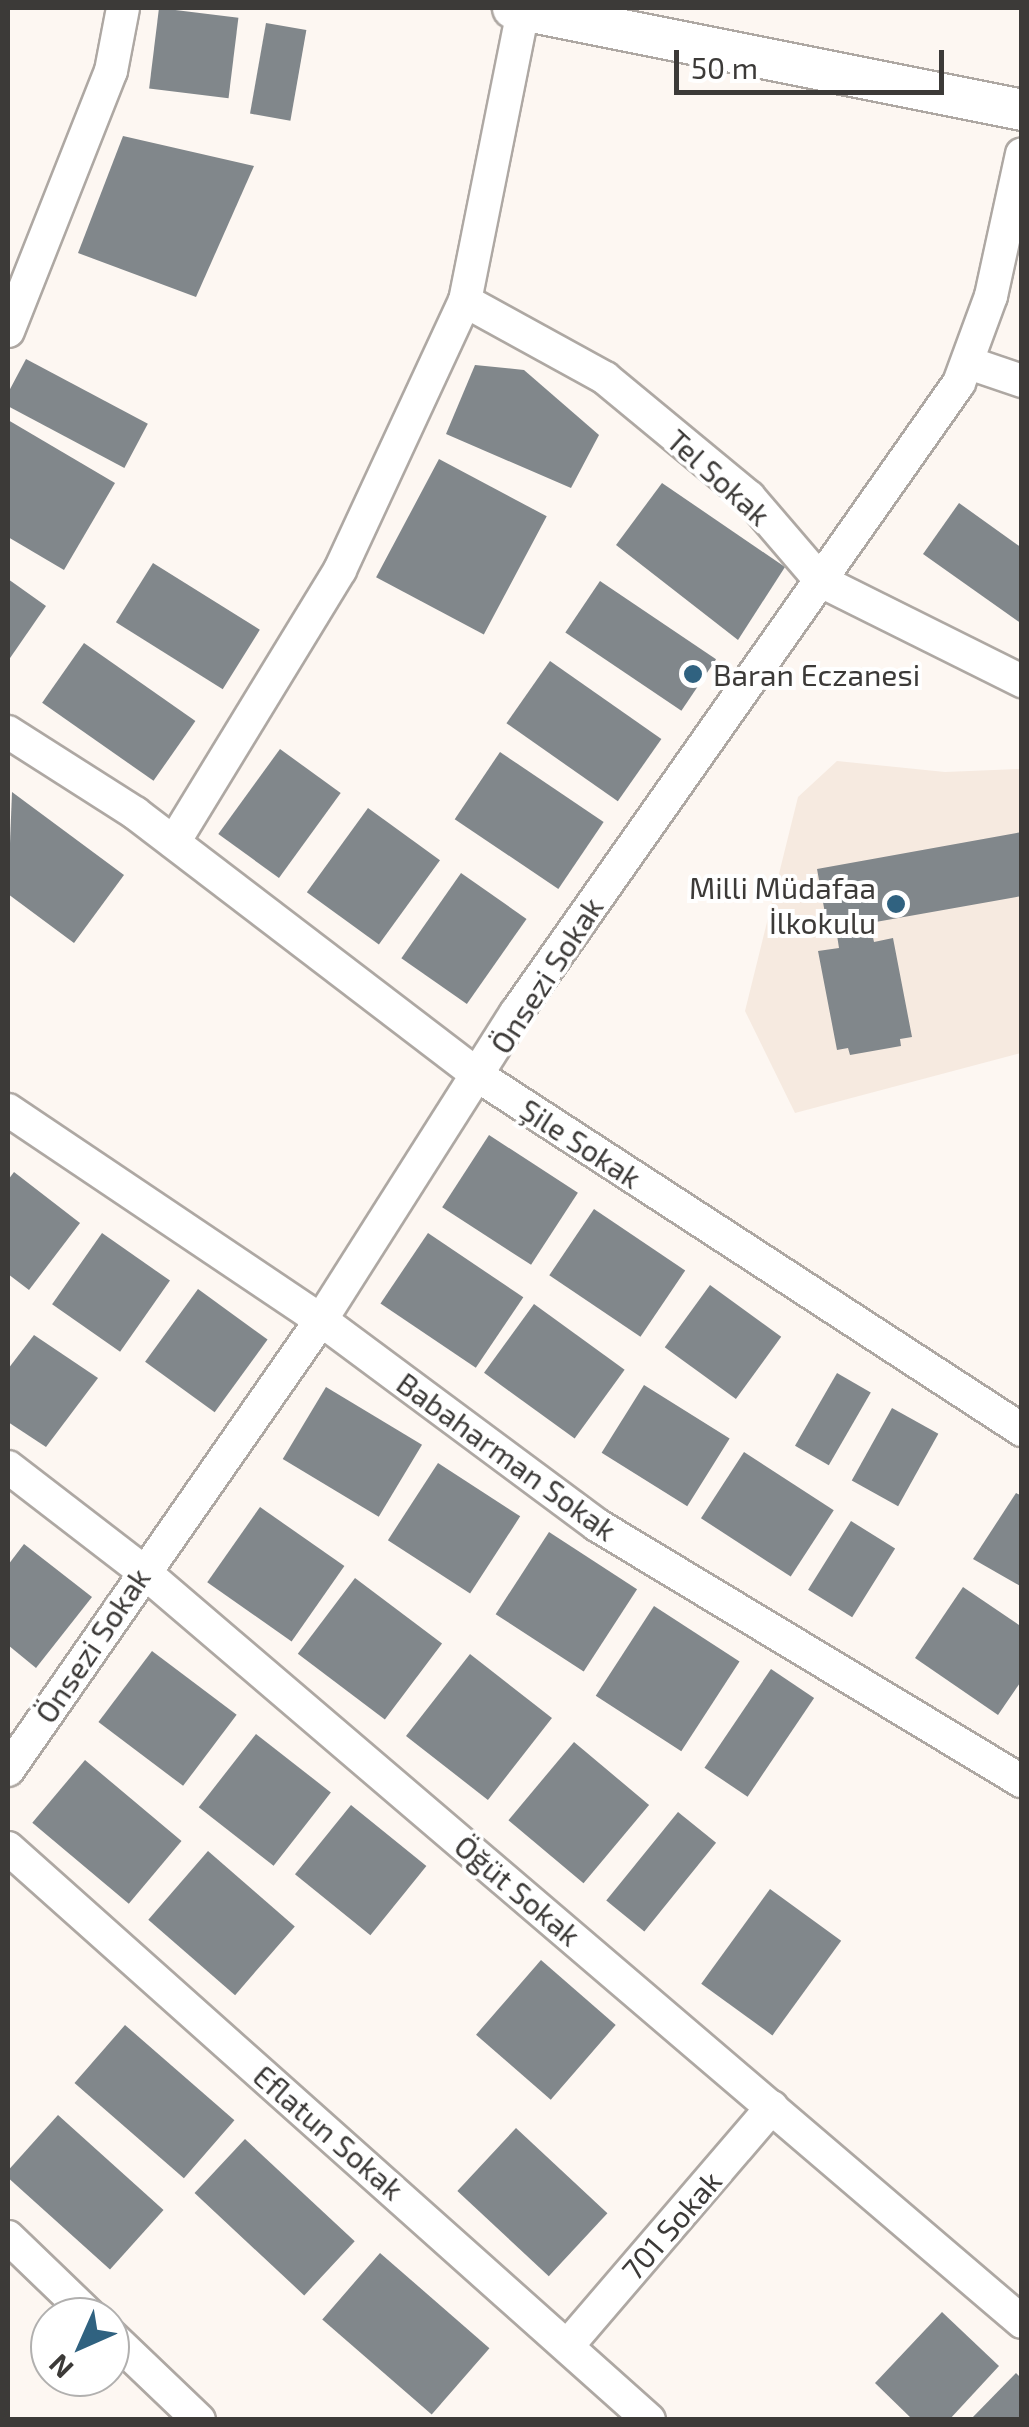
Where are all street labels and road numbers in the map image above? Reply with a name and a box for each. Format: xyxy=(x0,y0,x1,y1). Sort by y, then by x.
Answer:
street label: Tel Sokak xyxy=(660,421,778,533)
street label: Önsezi Sokak xyxy=(482,890,610,1060)
street label: Şile Sokak xyxy=(514,1091,648,1195)
street label: Babaharman Sokak xyxy=(390,1364,624,1548)
street label: Önsezi Sokak xyxy=(27,1561,157,1729)
street label: Öğüt Sokak xyxy=(448,1827,588,1953)
street label: Eflatun Sokak xyxy=(247,2057,411,2207)
street label: 701 Sokak xyxy=(614,2163,728,2287)

